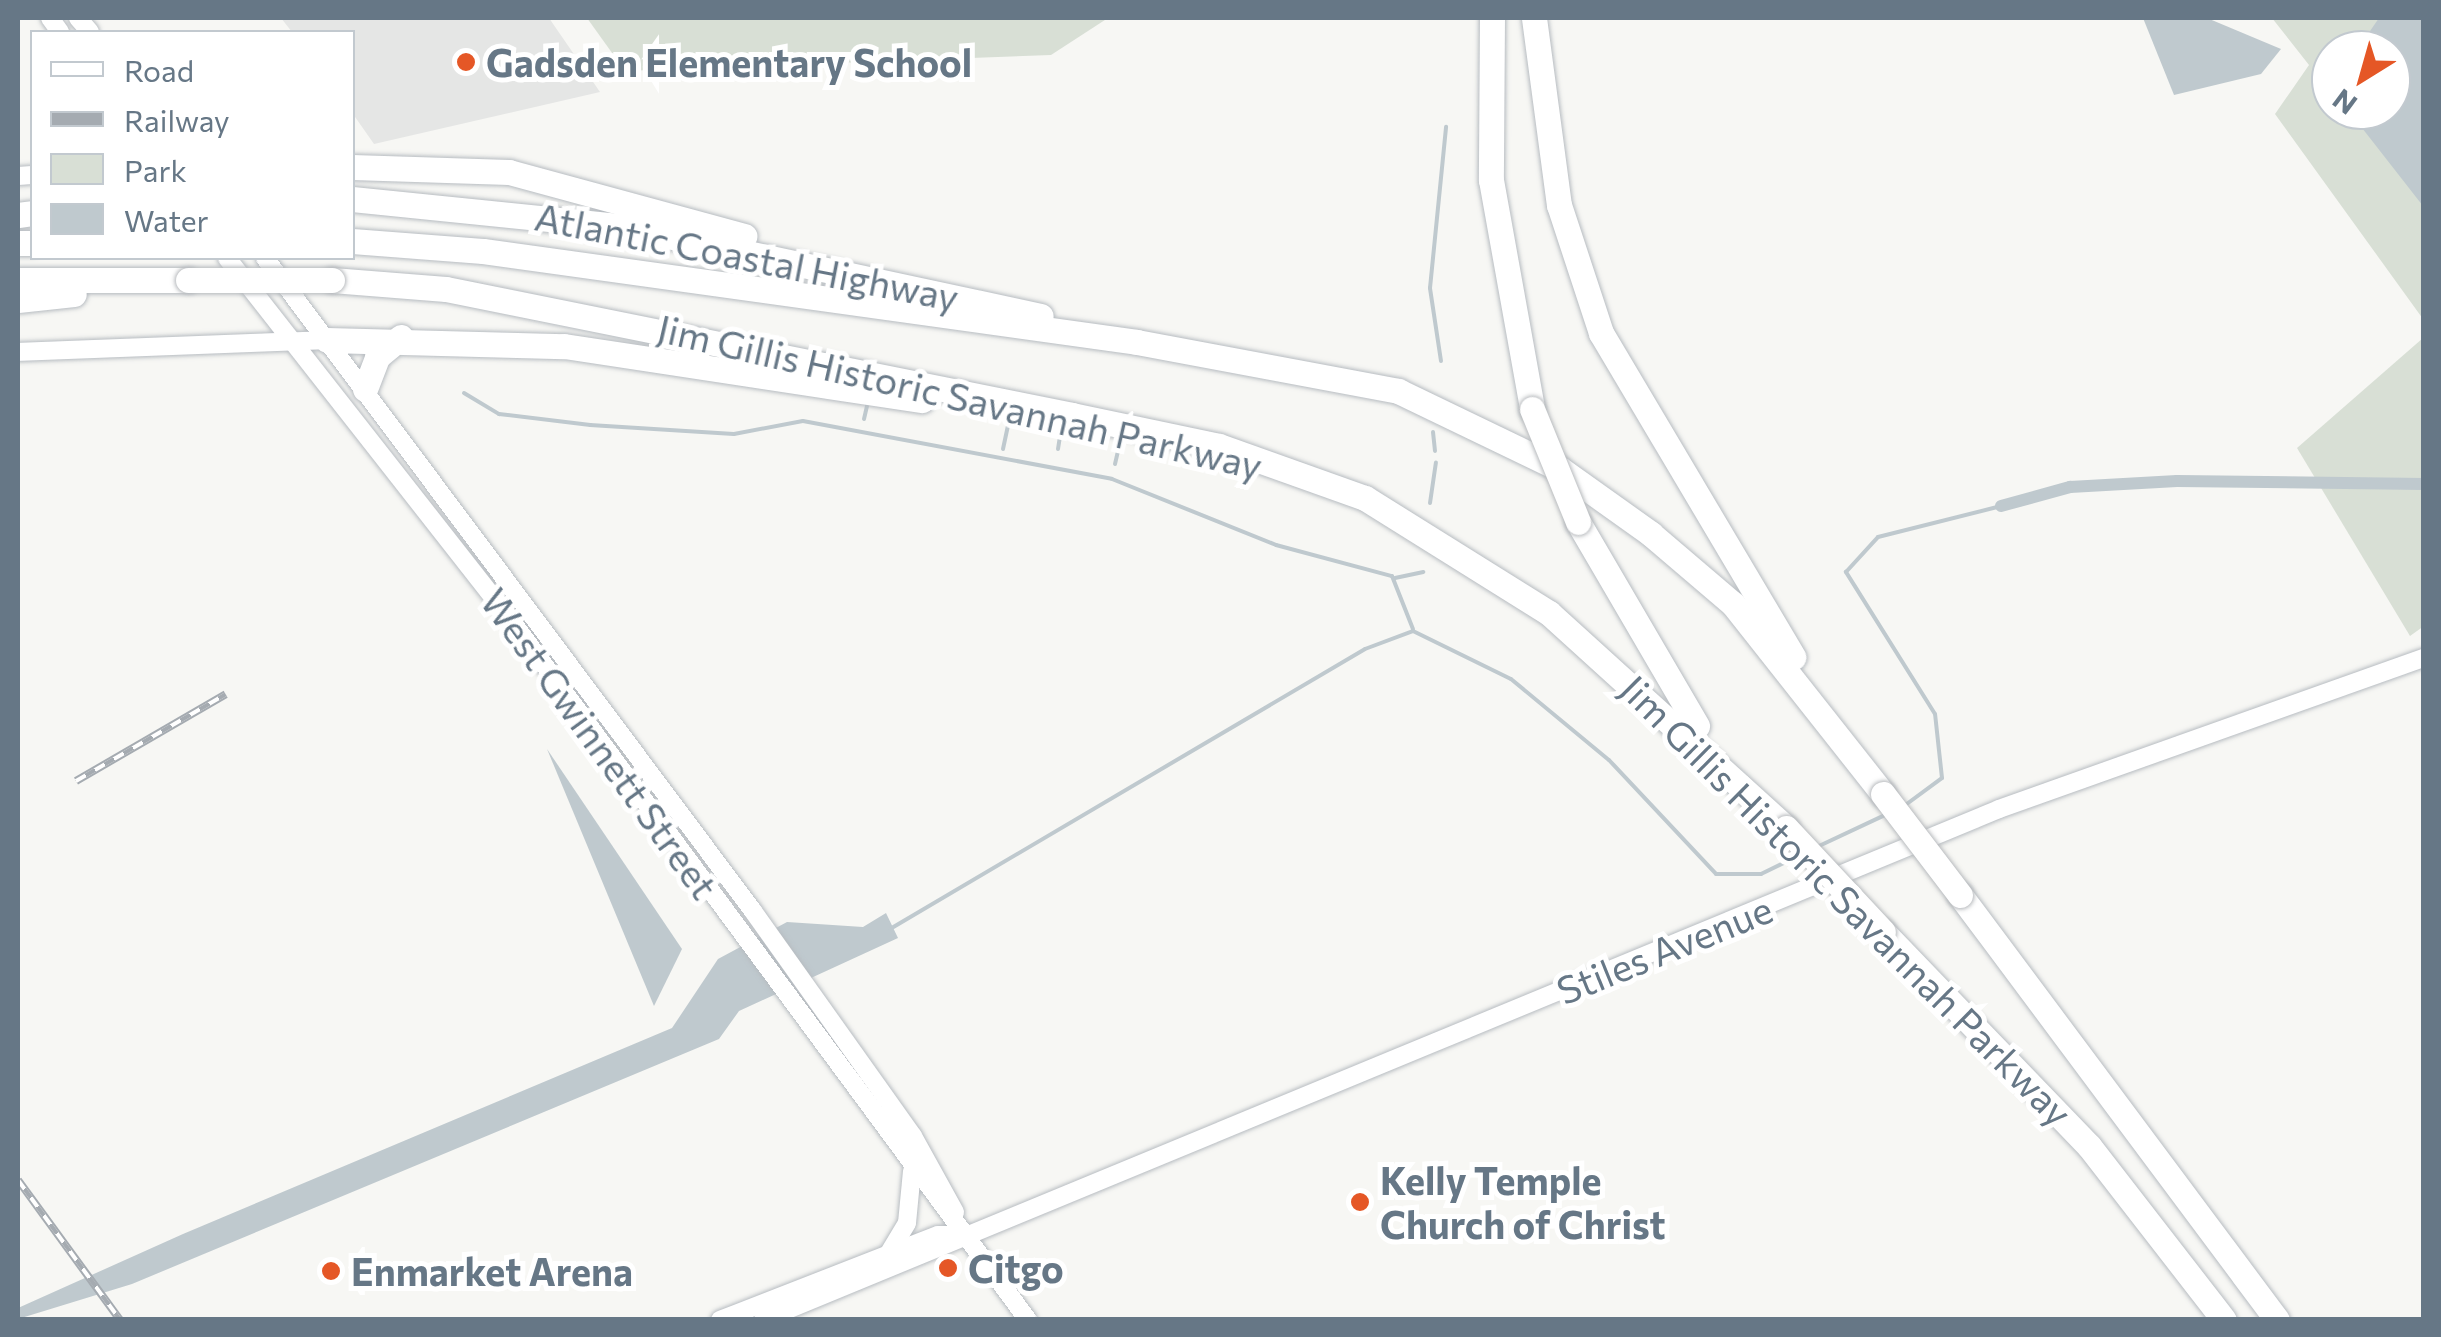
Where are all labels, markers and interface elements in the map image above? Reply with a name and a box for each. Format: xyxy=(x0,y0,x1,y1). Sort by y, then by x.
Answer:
legend xyxy=(30,30,355,260)
north arrow xyxy=(2311,30,2411,130)
place label: Gadsden Elementary School xyxy=(486,39,972,85)
text: Road xyxy=(124,51,194,88)
marker: Gadsden Elementary School xyxy=(455,51,477,73)
text: N xyxy=(2326,82,2363,122)
text: Railway xyxy=(124,101,230,138)
text: Park xyxy=(124,151,187,188)
street label: Atlantic Coastal Highway xyxy=(531,193,963,319)
text: Water xyxy=(124,201,209,238)
street label: Jim Gillis Historic Savannah Parkway xyxy=(653,304,1267,488)
street label: West Gwinnett Street xyxy=(472,579,728,907)
street label: Jim Gillis Historic Savannah Parkway xyxy=(1612,665,2082,1135)
street label: Stiles Avenue xyxy=(1550,885,1778,1013)
place label: Kelly Temple Church of Christ xyxy=(1380,1157,1666,1246)
marker: Kelly Temple Church of Christ xyxy=(1349,1191,1371,1213)
place label: Citgo xyxy=(968,1245,1064,1291)
place label: Enmarket Arena xyxy=(351,1248,633,1294)
marker: Citgo xyxy=(937,1257,959,1279)
marker: Enmarket Arena xyxy=(320,1260,342,1282)

